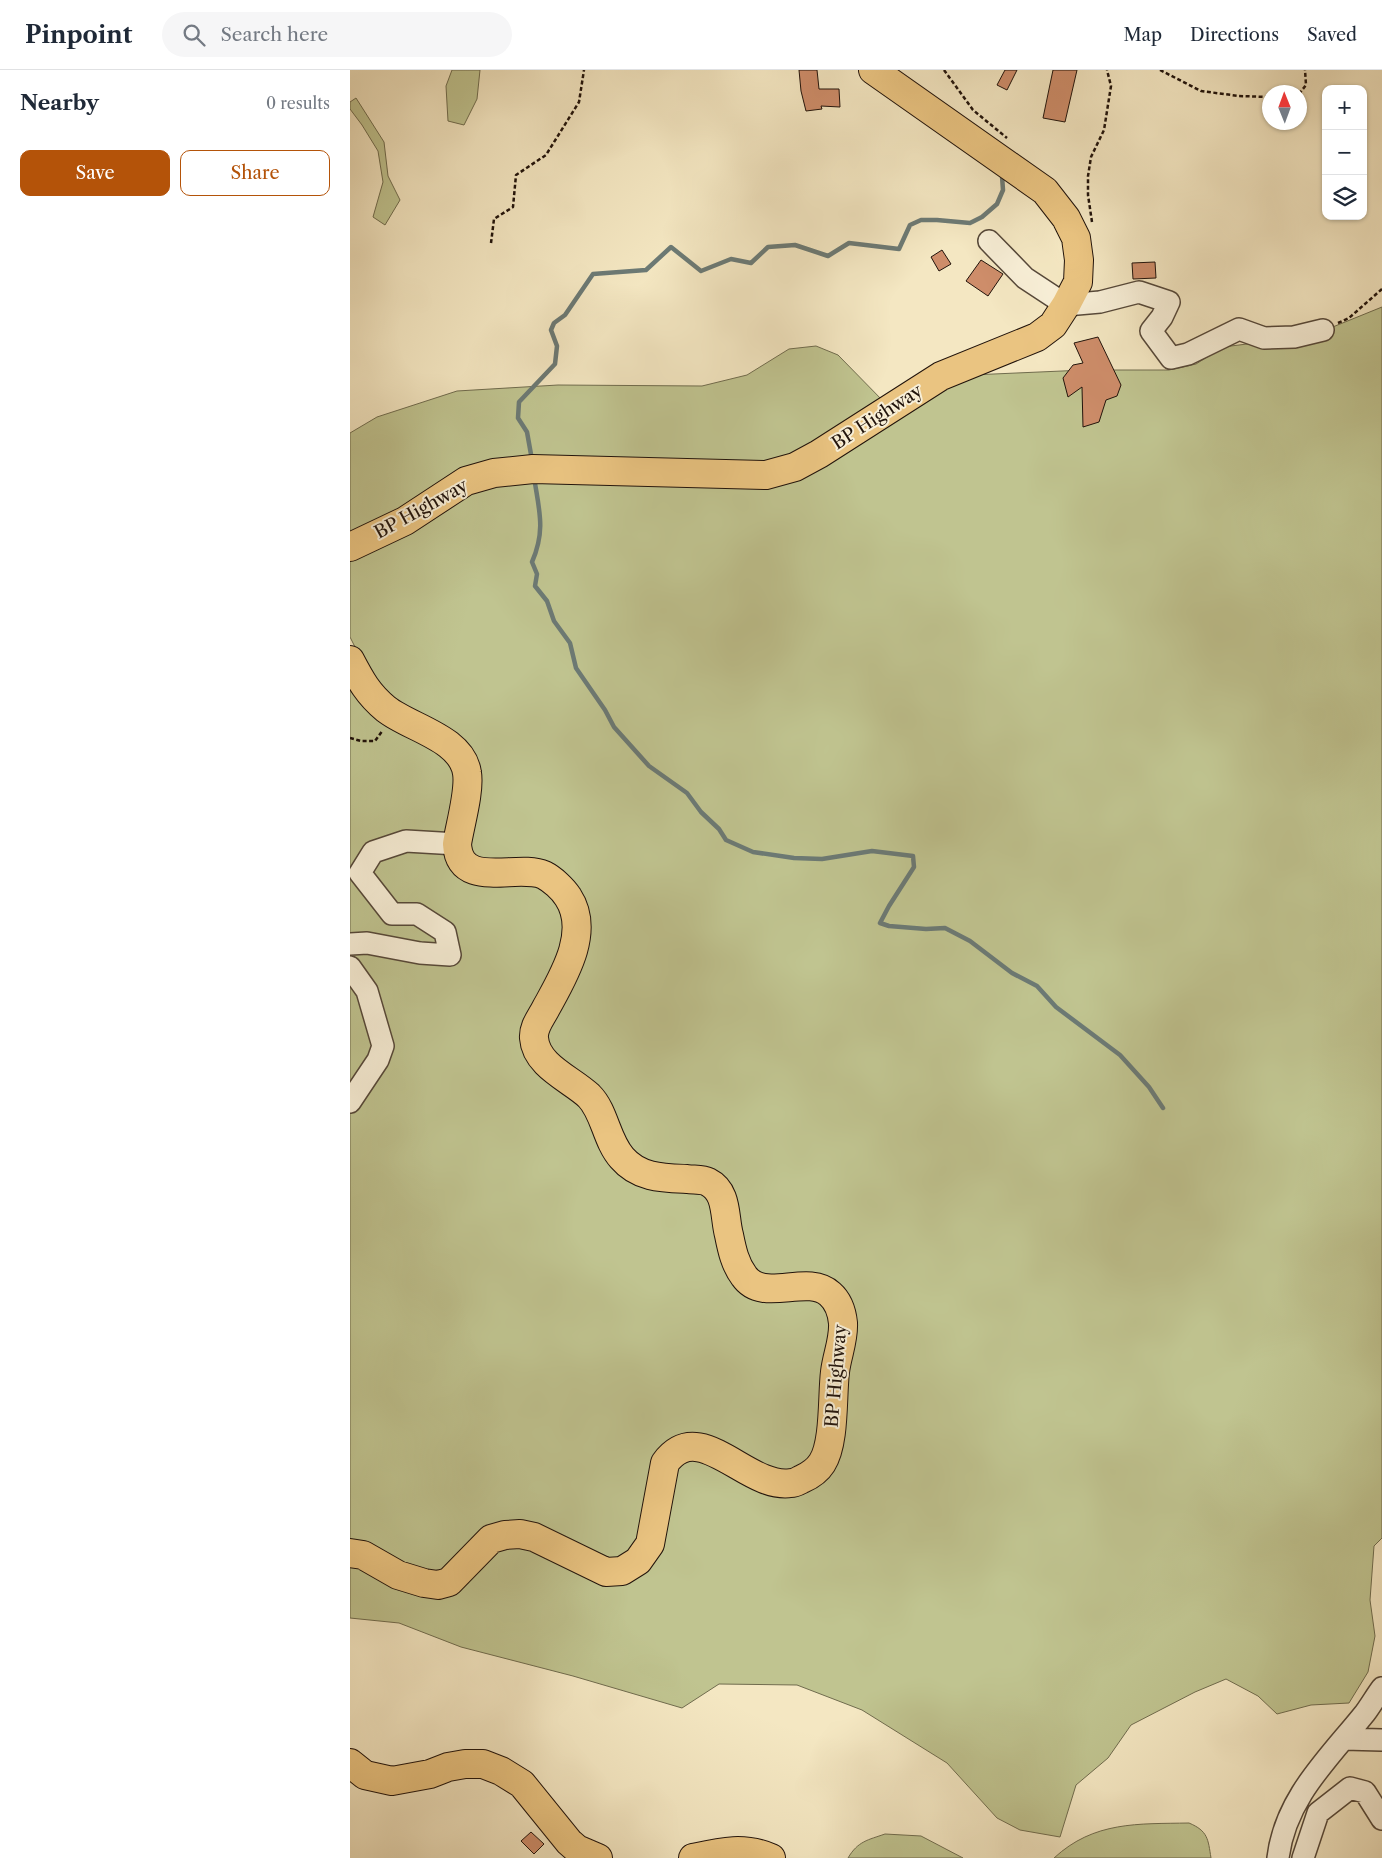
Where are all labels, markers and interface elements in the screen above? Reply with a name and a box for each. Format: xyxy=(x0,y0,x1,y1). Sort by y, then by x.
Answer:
search box xyxy=(162,12,512,57)
text: Pinpoint xyxy=(25,20,132,49)
icon: search xyxy=(180,21,208,49)
text: Search here xyxy=(220,23,328,46)
text: Map xyxy=(1123,24,1162,46)
text: Directions xyxy=(1190,24,1279,46)
text: Saved xyxy=(1307,24,1357,46)
north arrow xyxy=(1262,85,1307,130)
map controls xyxy=(1322,85,1367,220)
button: + xyxy=(1322,85,1367,130)
text: Nearby xyxy=(20,90,99,115)
text: 0 results xyxy=(266,93,330,113)
button: − xyxy=(1322,130,1367,175)
button: Save xyxy=(20,150,170,196)
button: Share xyxy=(180,150,330,196)
button: layers xyxy=(1322,175,1367,220)
street label: BP Highway xyxy=(828,379,927,454)
street label: BP Highway xyxy=(370,474,472,544)
street label: BP Highway xyxy=(821,1323,852,1428)

